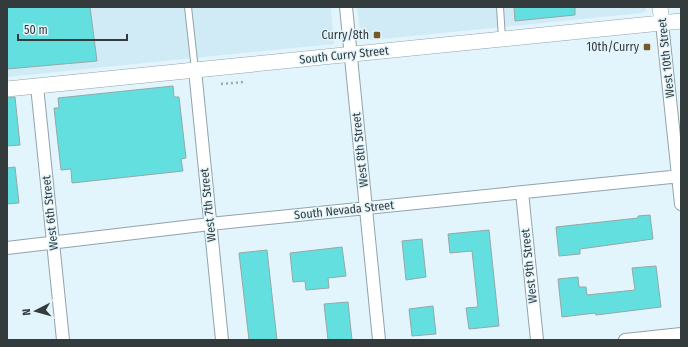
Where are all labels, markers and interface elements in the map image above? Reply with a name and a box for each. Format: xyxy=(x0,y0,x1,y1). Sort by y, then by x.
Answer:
scale bar xyxy=(18,16,127,42)
street label: West 10th Street xyxy=(655,17,677,99)
text: 50 m xyxy=(24,23,48,37)
place label: Curry/8th xyxy=(322,28,369,42)
marker: Curry/8th xyxy=(372,30,382,40)
place label: 10th/Curry xyxy=(587,40,640,54)
marker: 10th/Curry xyxy=(642,42,652,52)
street label: South Curry Street xyxy=(299,43,389,67)
street label: West 8th Street xyxy=(349,112,371,188)
street label: West 7th Street xyxy=(197,167,219,243)
street label: West 6th Street xyxy=(39,175,61,251)
street label: South Nevada Street xyxy=(293,198,395,222)
street label: West 9th Street xyxy=(518,228,540,304)
north arrow xyxy=(16,291,56,331)
text: N xyxy=(20,308,33,316)

